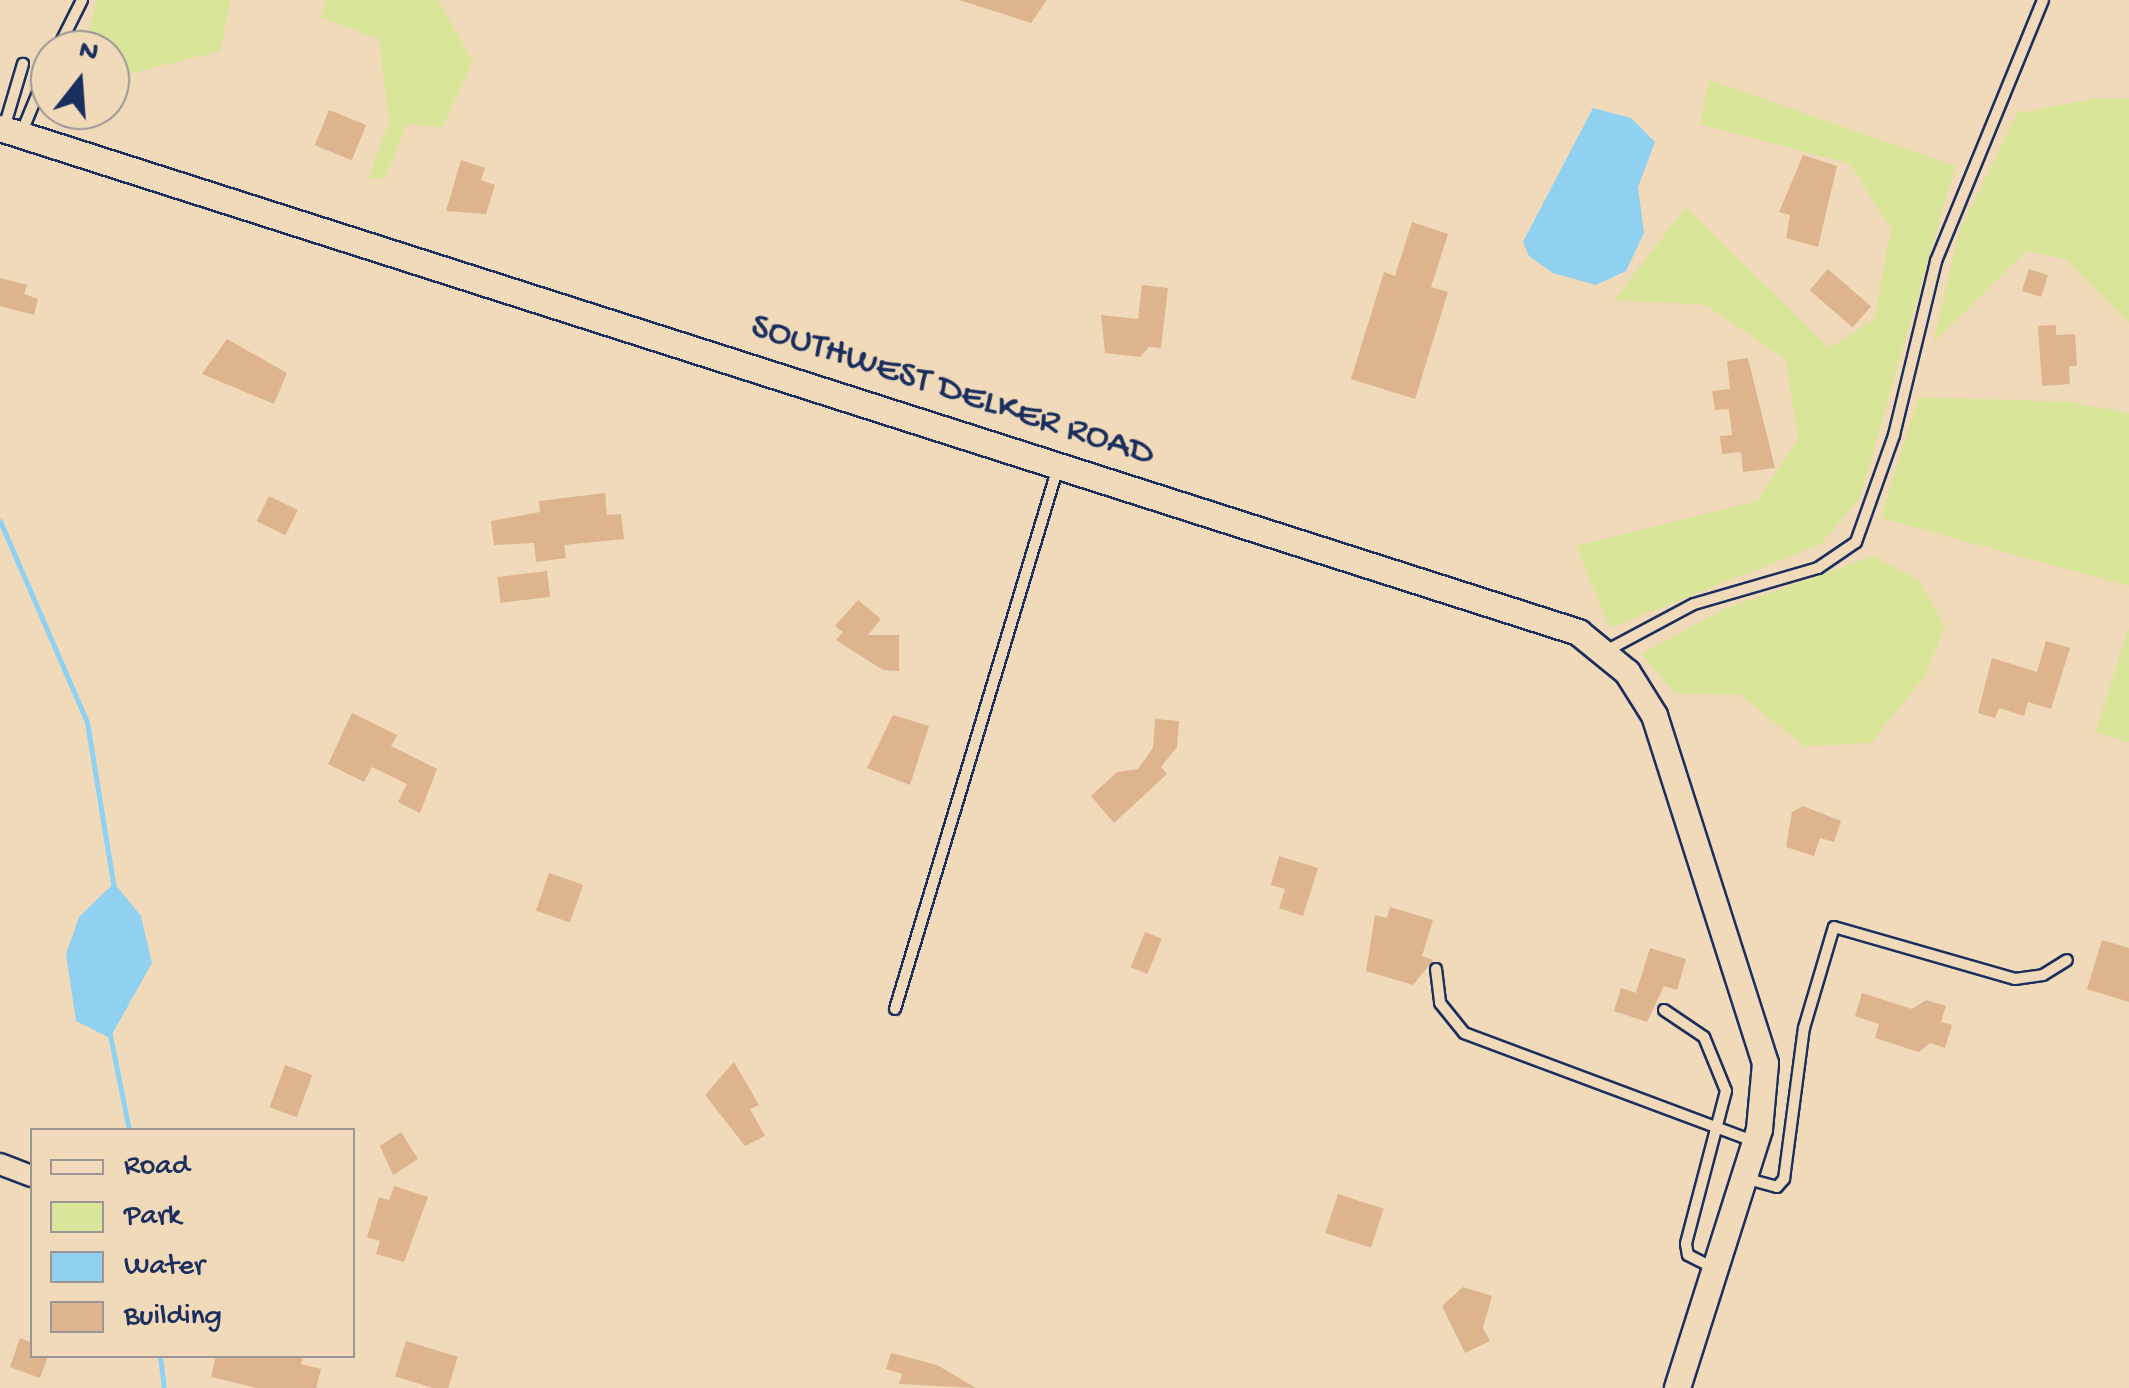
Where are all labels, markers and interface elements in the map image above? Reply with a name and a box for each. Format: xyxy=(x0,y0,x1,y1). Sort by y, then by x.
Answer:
north arrow xyxy=(30,30,130,130)
text: N xyxy=(75,34,102,71)
street label: SOUTHWEST DELKER ROAD xyxy=(744,305,1160,479)
legend xyxy=(30,1128,355,1358)
text: Road xyxy=(124,1150,190,1185)
text: Park xyxy=(124,1200,181,1235)
text: Water xyxy=(124,1250,205,1285)
text: Building xyxy=(124,1300,222,1335)

